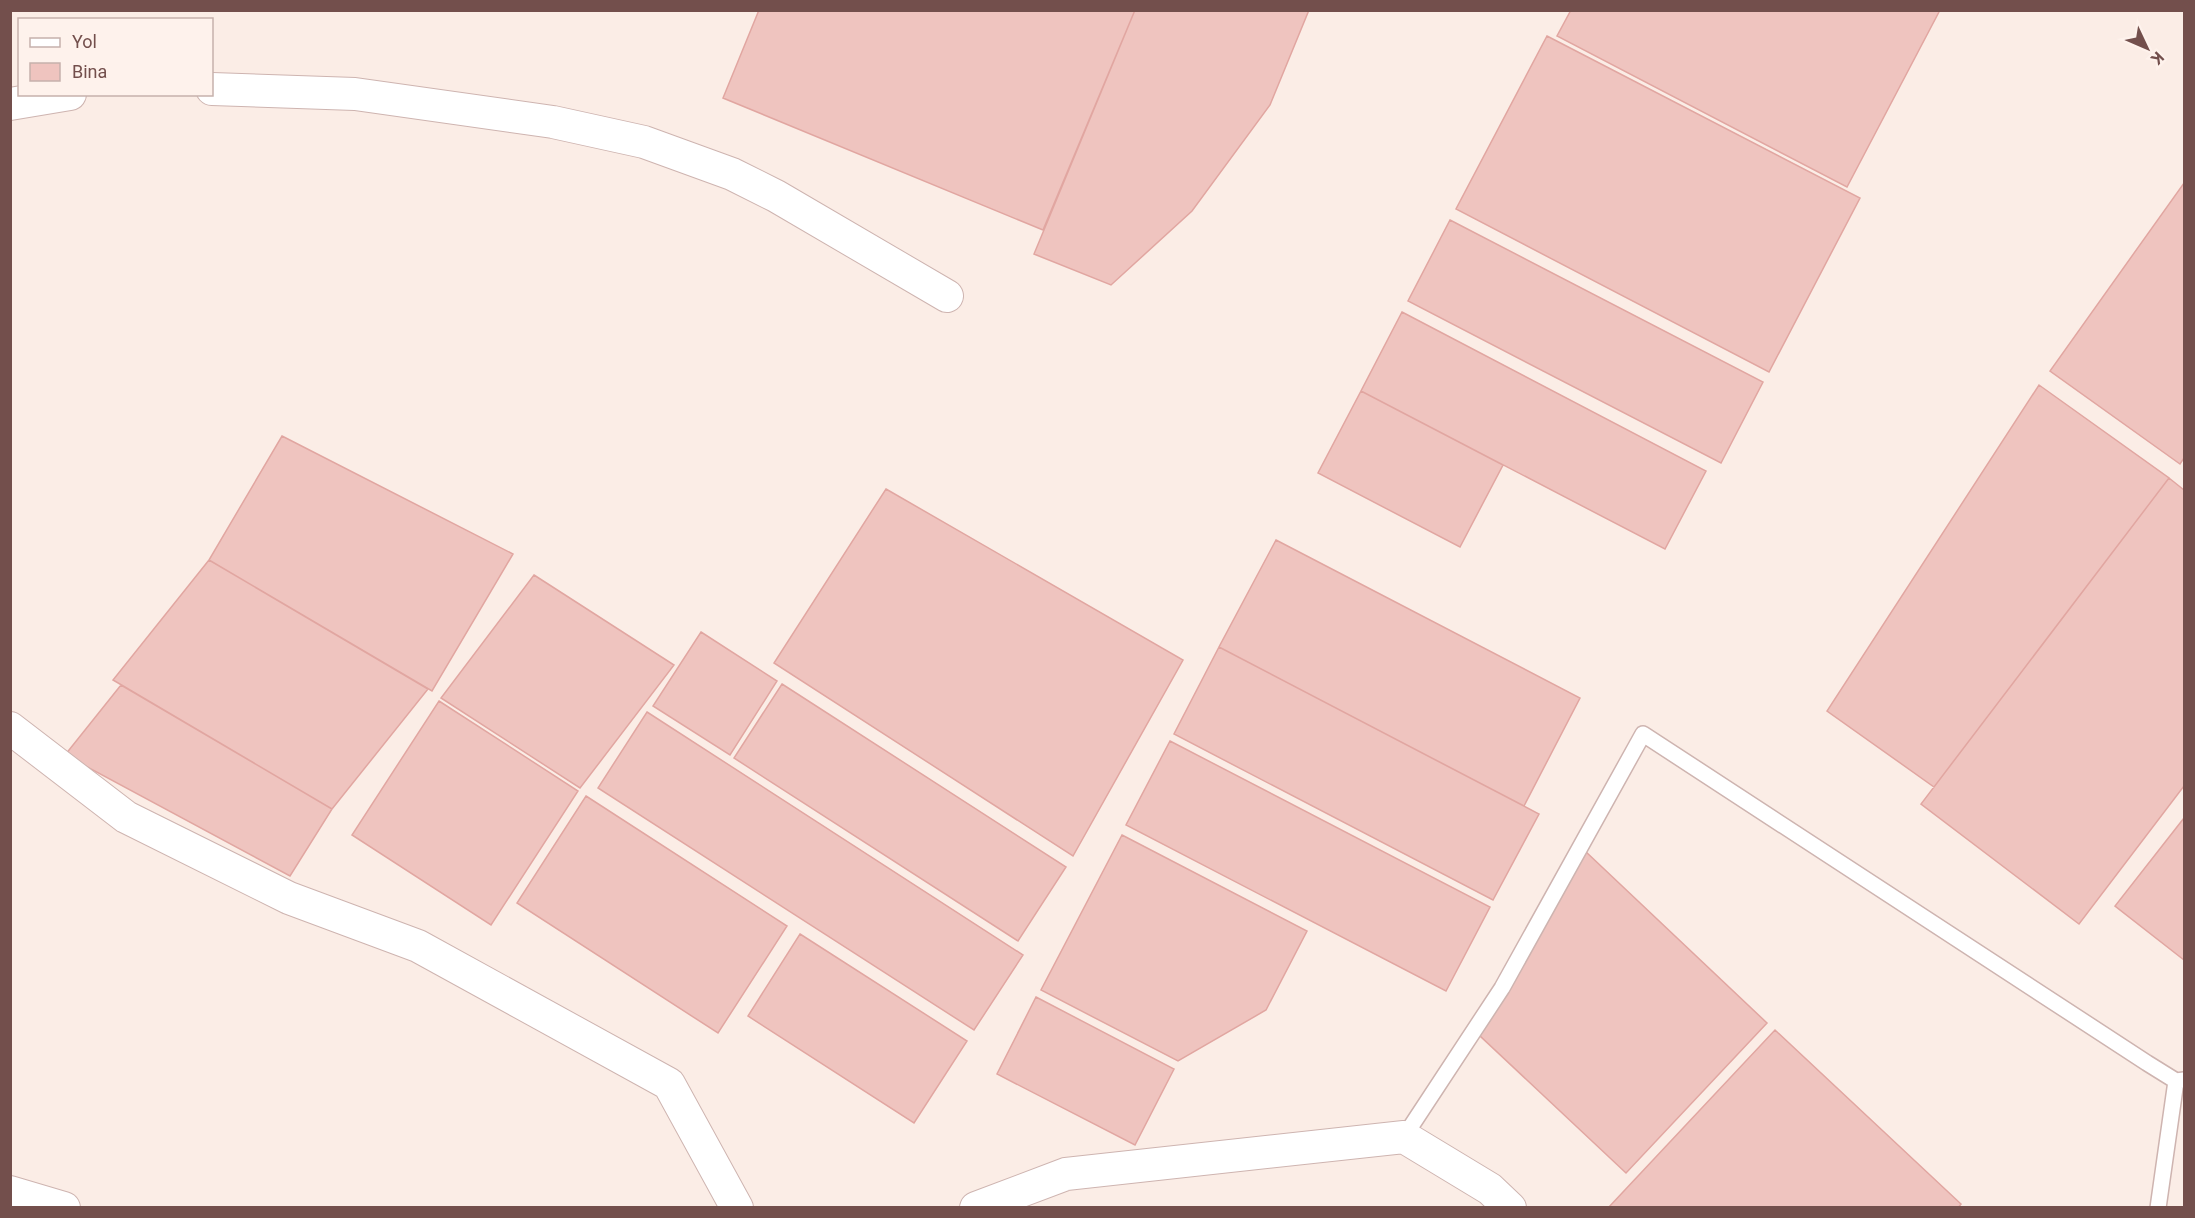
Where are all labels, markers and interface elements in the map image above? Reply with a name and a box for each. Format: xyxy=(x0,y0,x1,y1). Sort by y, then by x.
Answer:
legend xyxy=(18,18,213,96)
north arrow xyxy=(2117,18,2177,78)
text: Yol xyxy=(72,31,97,52)
text: K xyxy=(2146,48,2168,69)
text: Bina xyxy=(72,61,107,82)

